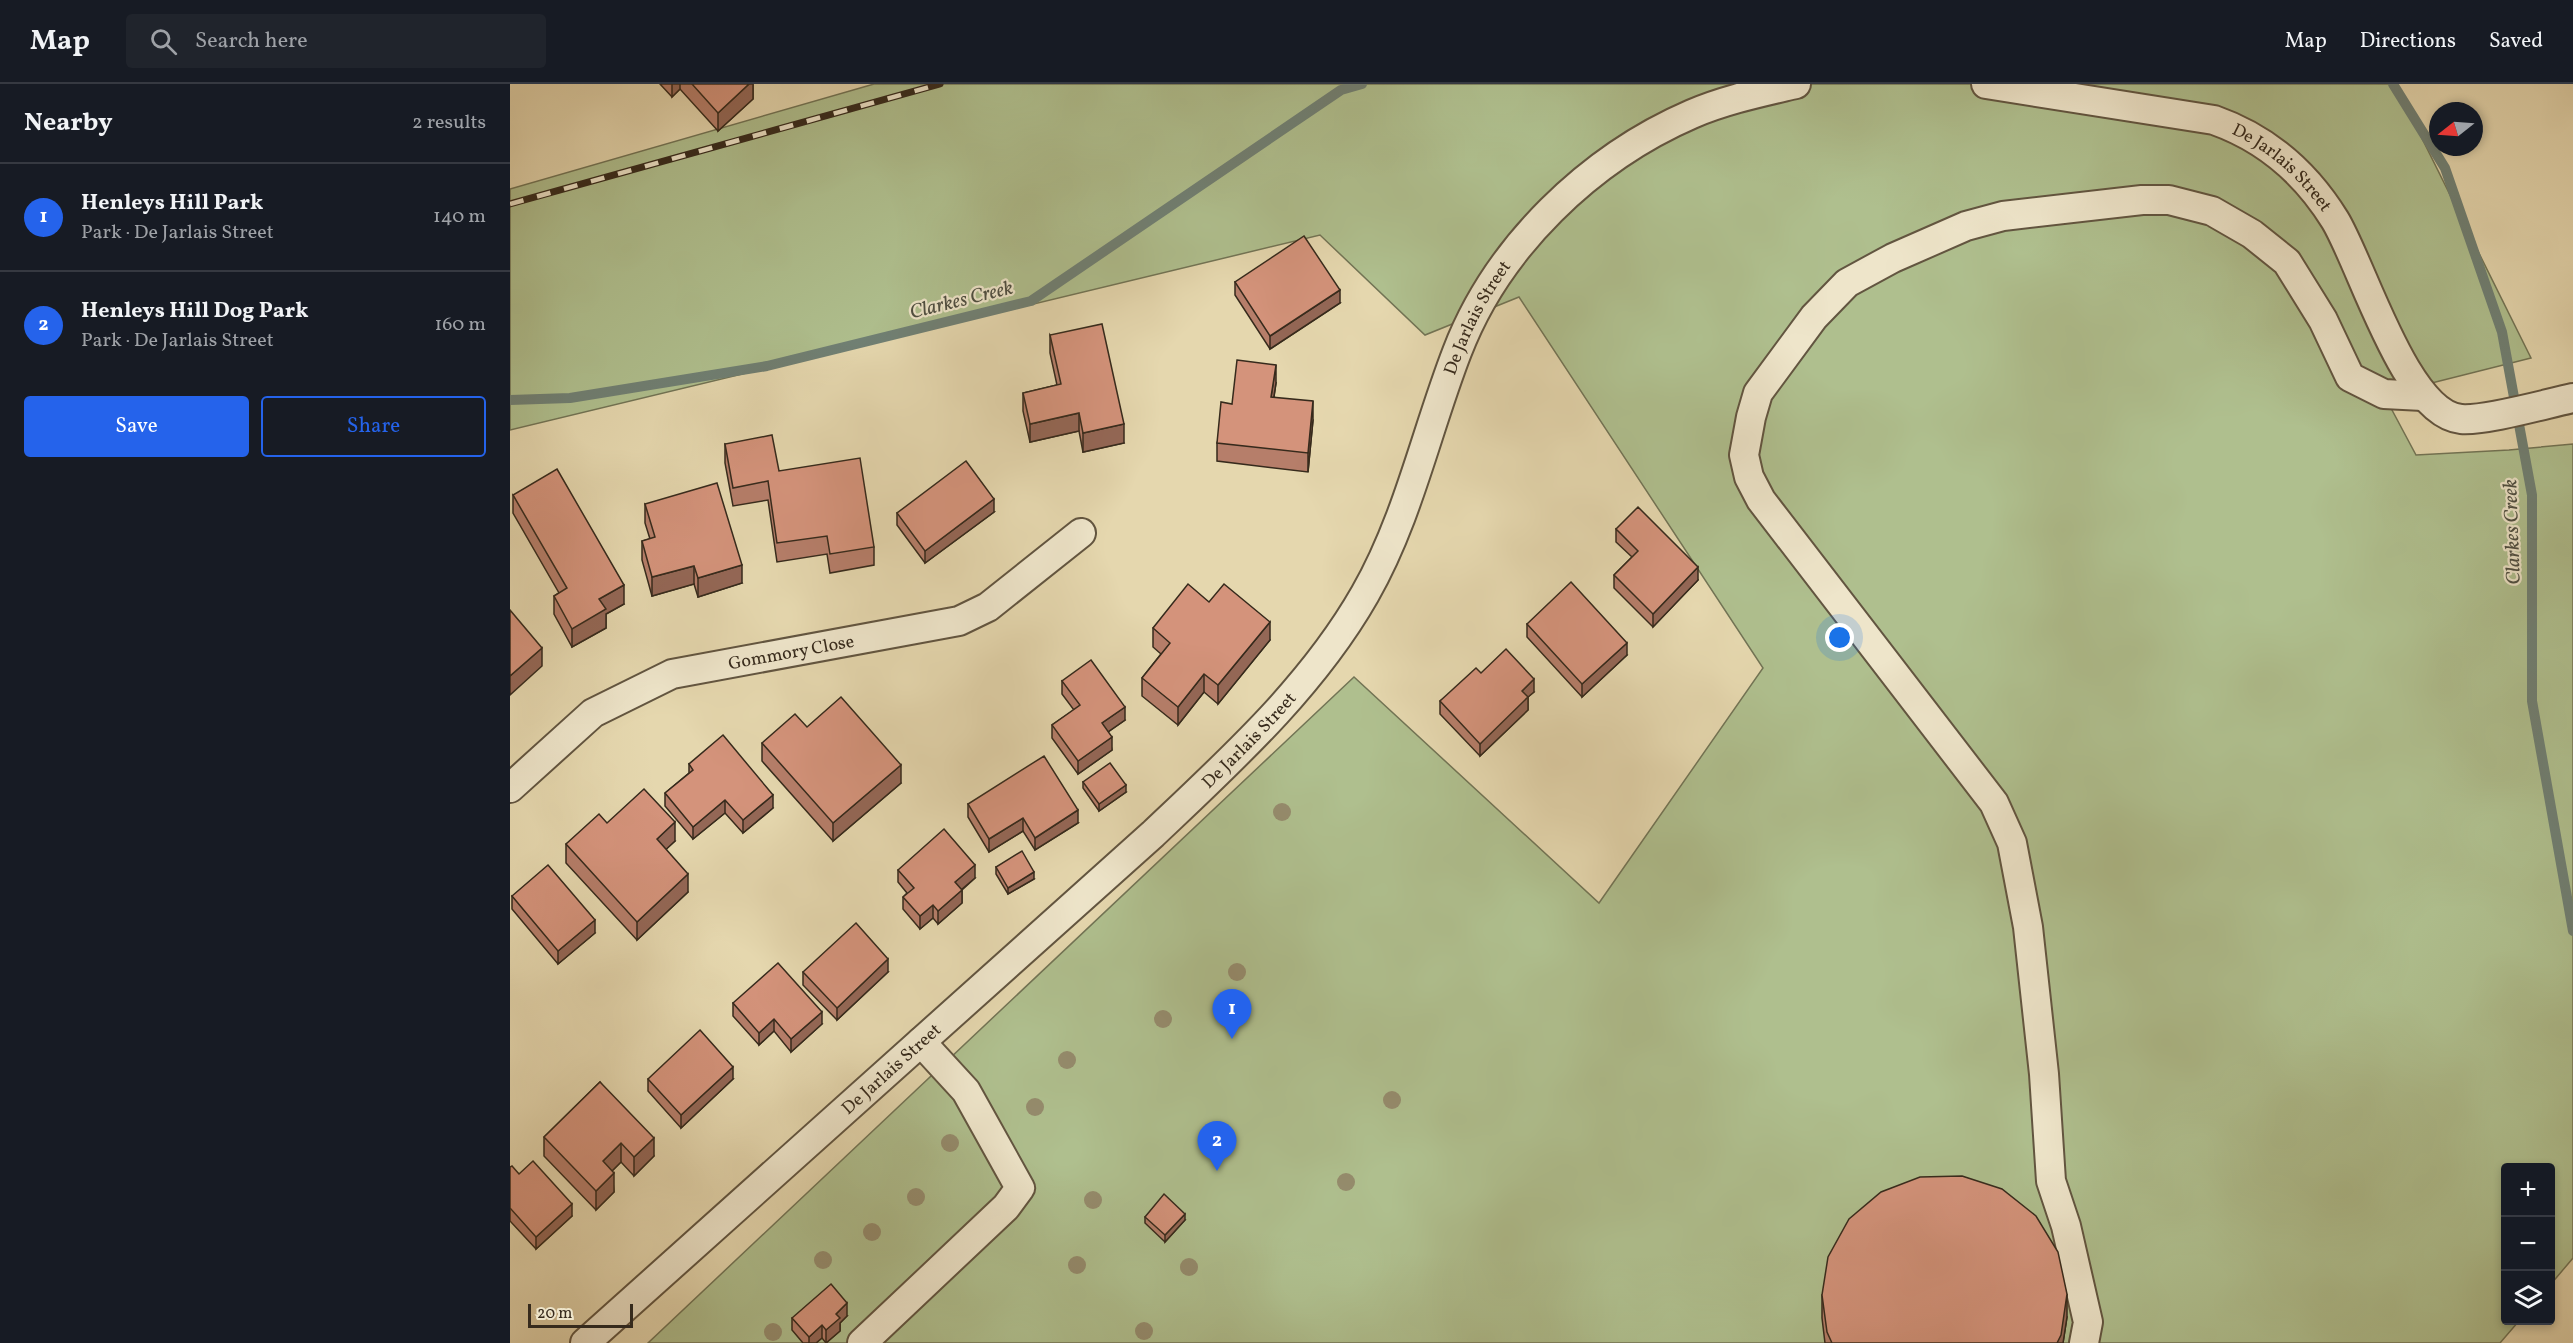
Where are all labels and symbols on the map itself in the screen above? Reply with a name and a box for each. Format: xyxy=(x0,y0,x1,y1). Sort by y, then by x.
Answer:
north arrow xyxy=(2429,102,2483,156)
street label: De Jarlais Street xyxy=(2227,118,2337,217)
street label: De Jarlais Street xyxy=(1438,256,1518,379)
water label: Clarkes Creek xyxy=(907,275,1016,327)
water label: Clarkes Creek xyxy=(2497,479,2529,585)
your location xyxy=(1825,623,1854,652)
street label: Gommory Close xyxy=(726,630,856,677)
street label: De Jarlais Street xyxy=(1197,687,1303,795)
pin: 1 xyxy=(1212,990,1252,1039)
street label: De Jarlais Street xyxy=(837,1018,947,1121)
pin: 2 xyxy=(1198,1122,1236,1171)
scale bar xyxy=(528,1301,633,1328)

